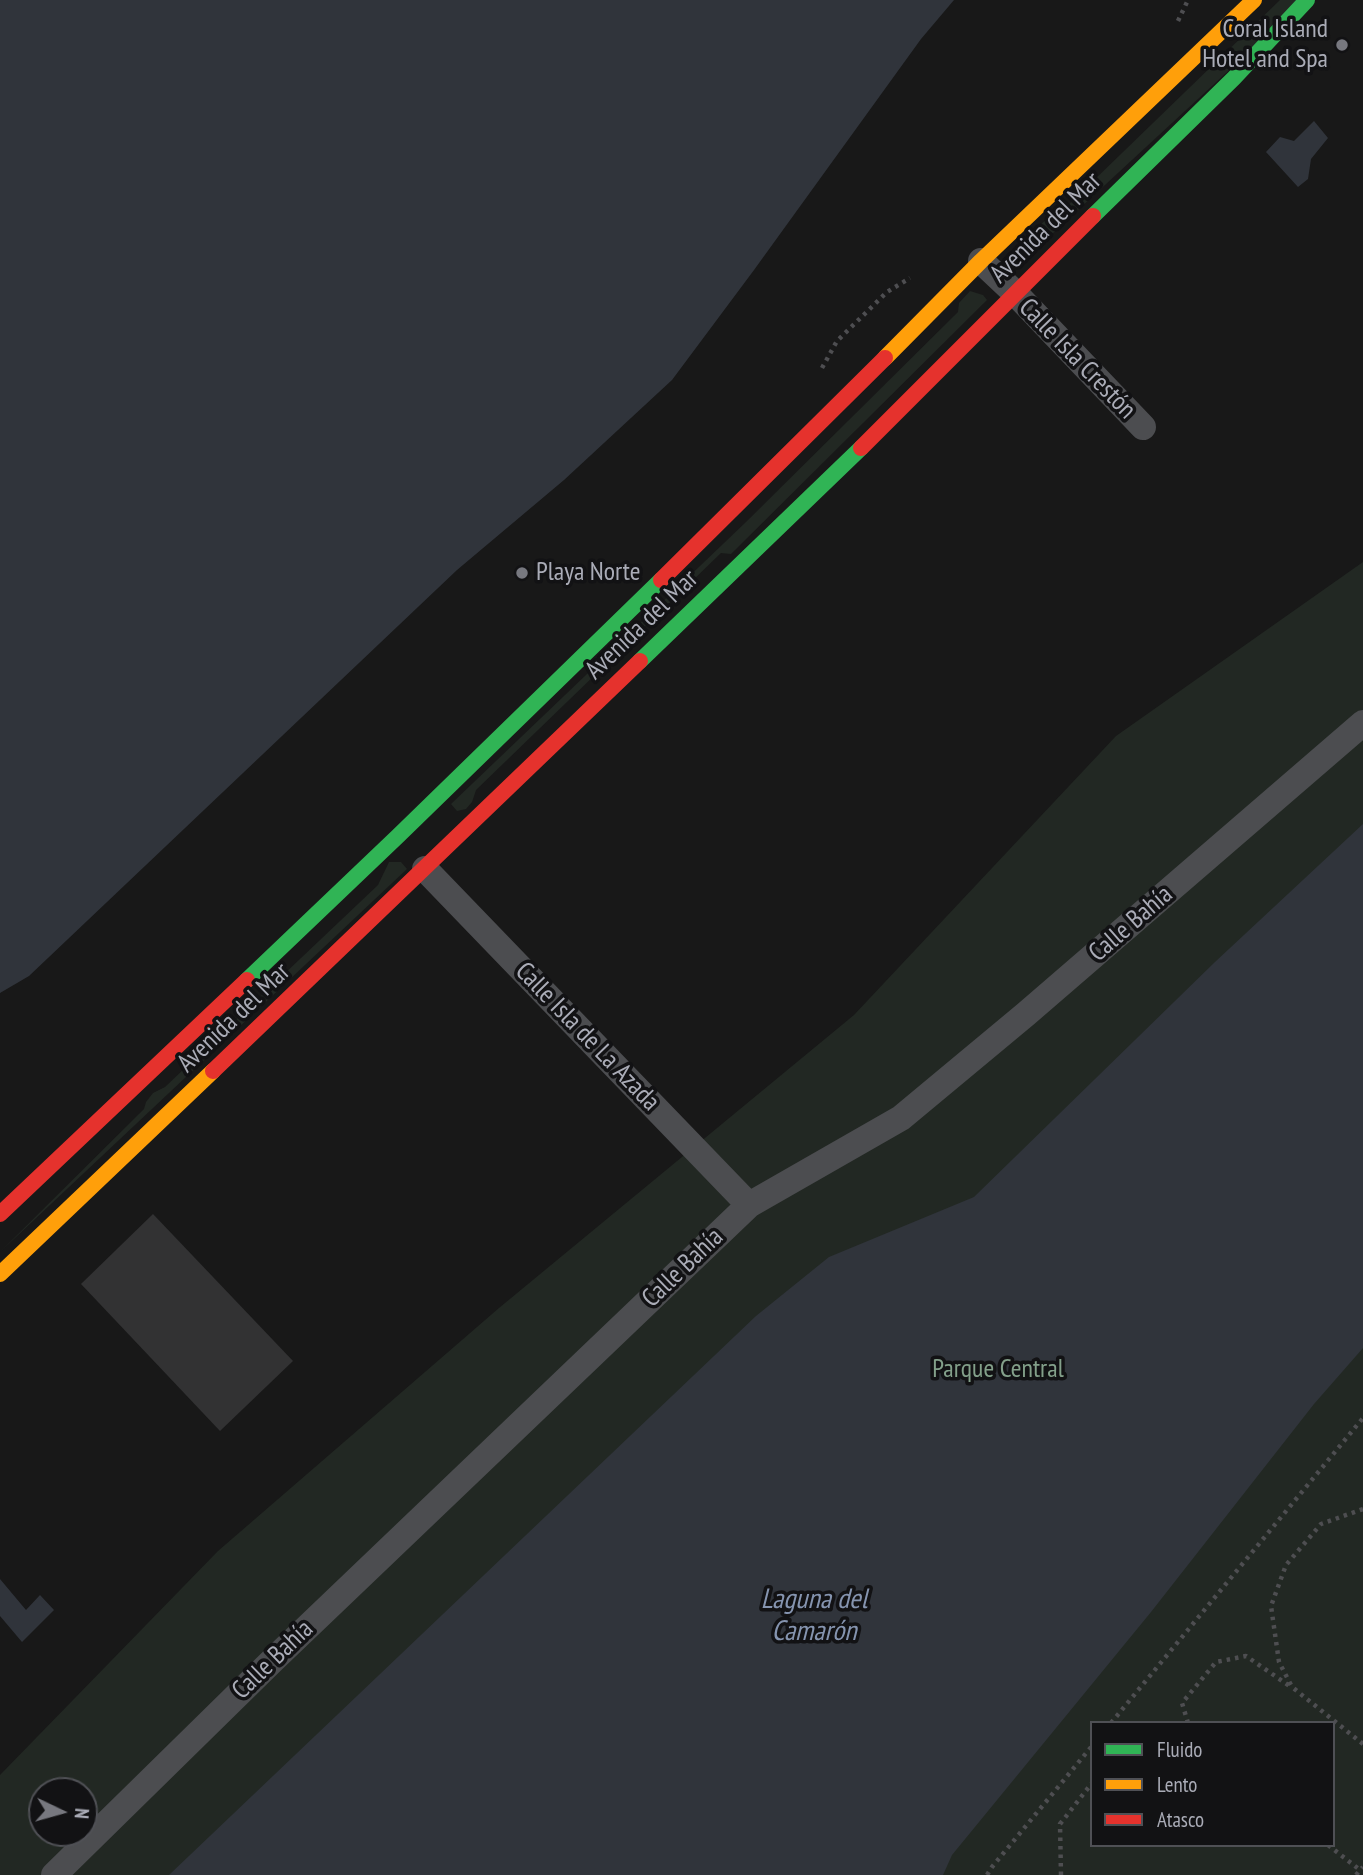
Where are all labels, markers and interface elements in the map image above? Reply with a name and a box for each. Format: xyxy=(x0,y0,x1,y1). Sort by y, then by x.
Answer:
place label: Coral Island Hotel and Spa xyxy=(1202,14,1328,76)
marker: Coral Island Hotel and Spa xyxy=(1334,37,1350,53)
street label: Avenida del Mar xyxy=(984,166,1108,290)
street label: Calle Isla Crestón xyxy=(1012,292,1142,426)
place label: Playa Norte xyxy=(536,557,641,589)
street label: Avenida del Mar xyxy=(579,564,705,686)
marker: Playa Norte xyxy=(514,565,530,581)
street label: Calle Bahía xyxy=(1083,879,1179,969)
street label: Calle Isla de La Azada xyxy=(508,956,666,1118)
street label: Avenida del Mar xyxy=(171,957,297,1079)
street label: Calle Bahía xyxy=(636,1222,730,1314)
park label: Parque Central xyxy=(932,1354,1064,1386)
water label: Laguna del Camarón xyxy=(761,1583,867,1649)
street label: Calle Bahía xyxy=(226,1614,320,1706)
legend xyxy=(1090,1721,1335,1847)
text: Fluido xyxy=(1157,1736,1202,1763)
text: Lento xyxy=(1157,1771,1197,1798)
north arrow xyxy=(28,1777,98,1847)
text: Atasco xyxy=(1157,1806,1204,1833)
text: N xyxy=(70,1807,94,1820)

